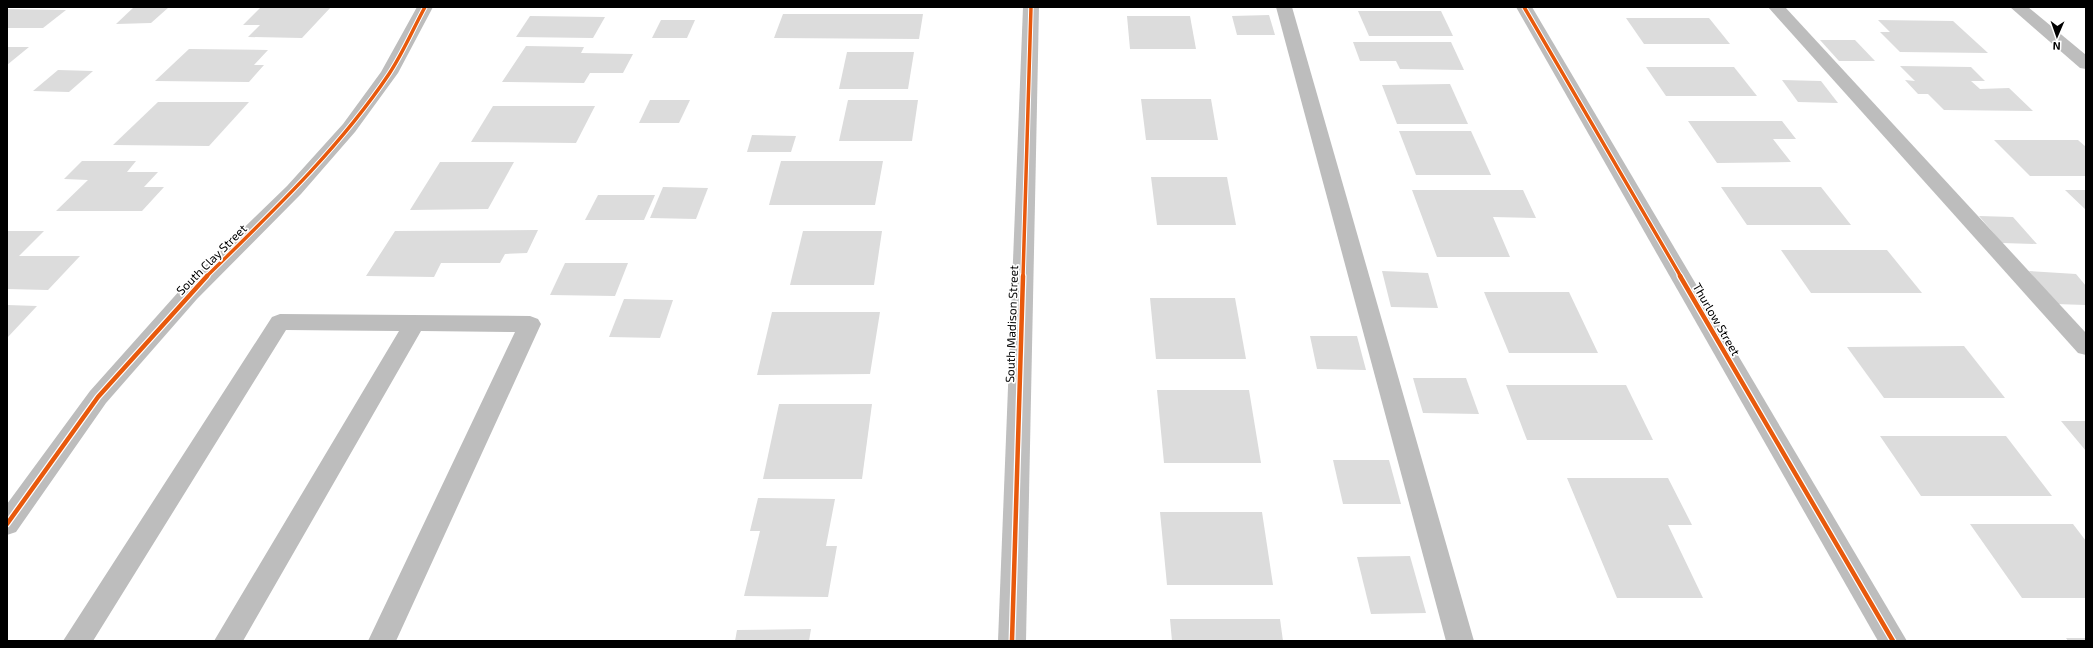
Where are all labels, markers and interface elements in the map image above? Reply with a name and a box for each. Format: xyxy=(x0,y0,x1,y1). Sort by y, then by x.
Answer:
north arrow xyxy=(2037,16,2077,56)
text: N xyxy=(2052,40,2061,53)
street label: South Clay Street xyxy=(173,221,249,297)
street label: South Madison Street xyxy=(1002,265,1020,383)
street label: Thurlow Street xyxy=(1691,280,1744,358)

